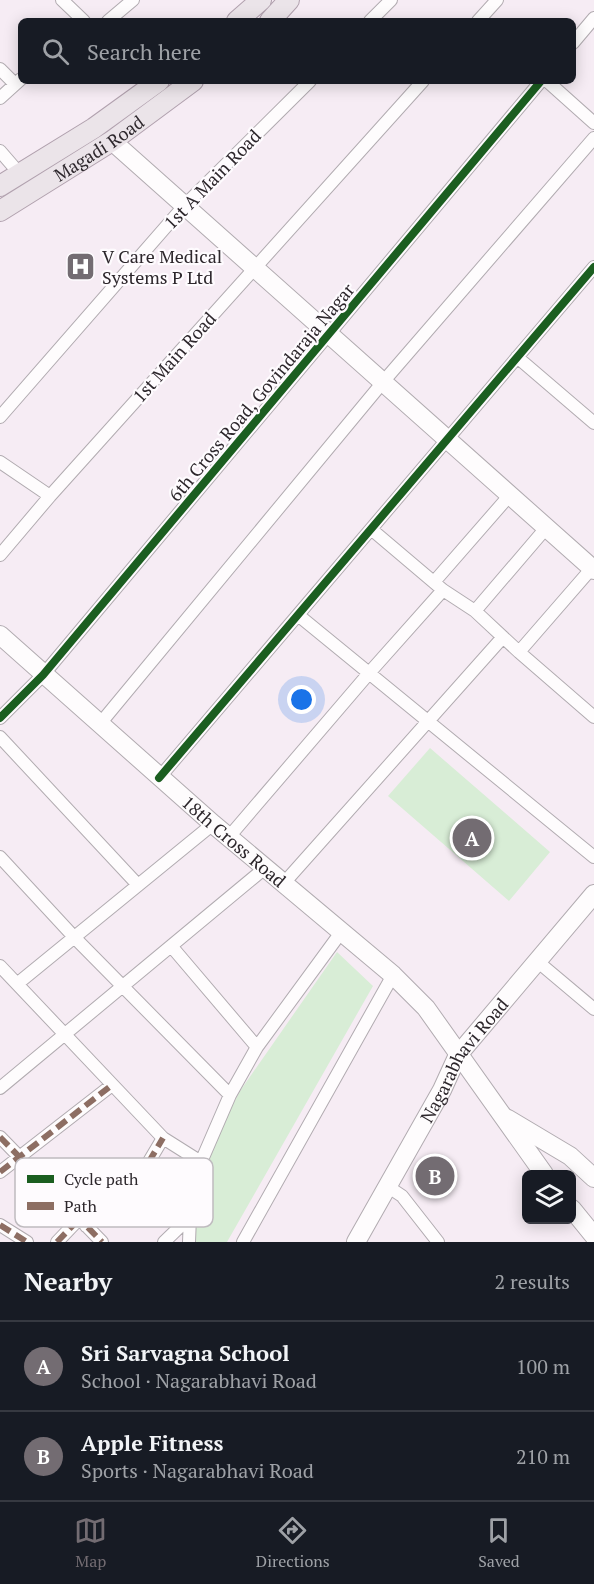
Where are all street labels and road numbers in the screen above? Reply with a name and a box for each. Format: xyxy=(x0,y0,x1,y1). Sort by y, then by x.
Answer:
street label: Magadi Road xyxy=(49,110,149,187)
street label: 1st A Main Road xyxy=(158,124,266,234)
street label: 6th Cross Road, Govindaraja Nagar xyxy=(163,278,359,506)
street label: 1st Main Road xyxy=(127,307,221,407)
street label: 18th Cross Road xyxy=(177,790,291,892)
street label: Nagarabhavi Road xyxy=(414,993,513,1127)

